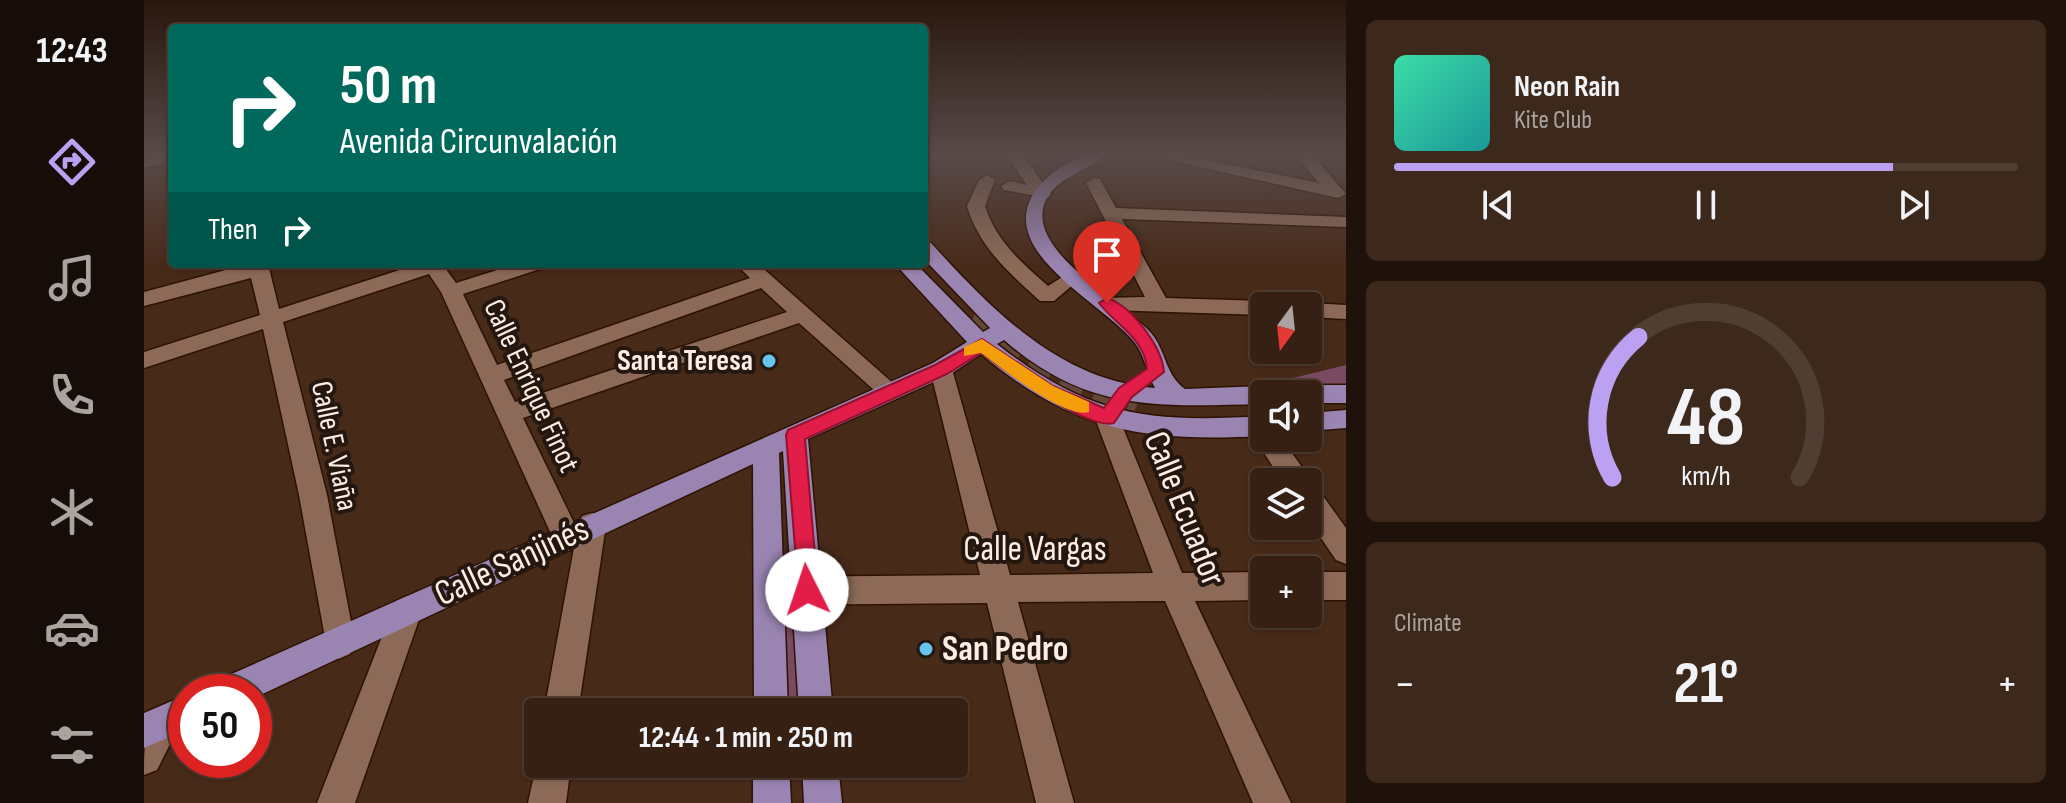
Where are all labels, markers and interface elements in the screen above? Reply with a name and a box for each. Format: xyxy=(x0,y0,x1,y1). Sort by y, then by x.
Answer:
text: 12:43 xyxy=(36,30,108,73)
text: 50 m xyxy=(340,53,437,120)
icon: right xyxy=(208,56,312,160)
text: Neon Rain xyxy=(1514,69,1620,105)
text: Kite Club xyxy=(1514,105,1592,136)
text: Avenida Circunvalación xyxy=(340,121,618,164)
icon: directions xyxy=(44,134,100,190)
icon: previous xyxy=(1476,183,1520,227)
icon: pause xyxy=(1684,183,1728,227)
icon: next xyxy=(1892,183,1936,227)
icon: right xyxy=(274,208,318,252)
text: Then xyxy=(208,212,258,248)
pin xyxy=(1073,221,1141,303)
icon: arrive xyxy=(1085,233,1129,277)
icon: music xyxy=(44,250,100,306)
north arrow xyxy=(1250,292,1322,364)
map controls xyxy=(1250,292,1322,628)
street label: Calle Enrique Finot xyxy=(475,294,587,478)
place label: Santa Teresa xyxy=(617,343,753,379)
marker: Santa Teresa xyxy=(760,352,778,370)
icon: phone xyxy=(44,367,100,423)
text: 48 xyxy=(1667,368,1745,468)
street label: Calle E. Viaña xyxy=(303,378,365,514)
button: sound xyxy=(1250,380,1322,452)
street label: Calle Ecuador xyxy=(1134,426,1234,592)
text: km/h xyxy=(1681,459,1731,494)
button: layers xyxy=(1250,468,1322,540)
icon: climate xyxy=(44,484,100,540)
street label: Calle Sanjinés xyxy=(428,508,596,616)
street label: Calle Vargas xyxy=(963,528,1107,571)
position arrow xyxy=(765,548,849,632)
button: + xyxy=(1250,556,1322,628)
icon: car xyxy=(44,600,100,656)
text: Climate xyxy=(1394,608,1462,639)
place label: San Pedro xyxy=(942,628,1068,671)
marker: San Pedro xyxy=(917,640,935,658)
text: 21° xyxy=(1673,648,1739,720)
text: − xyxy=(1394,658,1416,711)
text: + xyxy=(1996,658,2018,711)
speed limit sign: 50 xyxy=(168,674,272,778)
icon: filters xyxy=(44,717,100,773)
text: 12:44 · 1 min · 250 m xyxy=(639,720,853,756)

